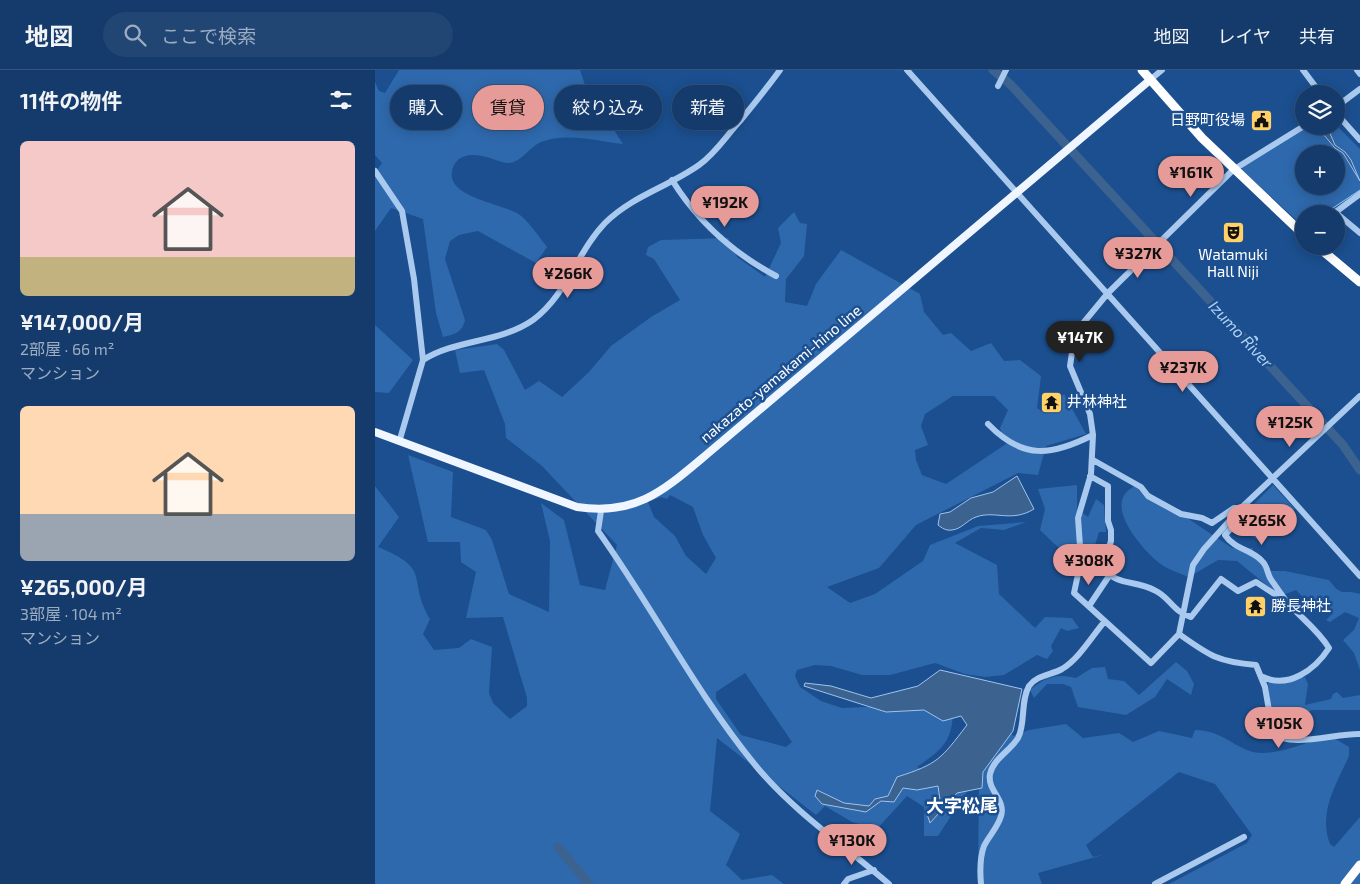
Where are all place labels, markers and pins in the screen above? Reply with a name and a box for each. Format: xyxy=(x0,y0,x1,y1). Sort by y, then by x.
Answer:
public building icon: 日野町役場 xyxy=(1249,108,1273,132)
place label: 日野町役場 xyxy=(1170,110,1245,128)
pin: ¥161K xyxy=(1156,156,1226,198)
pin: ¥192K xyxy=(690,186,760,228)
theatre icon: Watamuki Hall Niji xyxy=(1221,220,1245,244)
pin: ¥327K xyxy=(1103,236,1173,279)
place label: Watamuki Hall Niji xyxy=(1198,245,1268,281)
pin: ¥266K xyxy=(533,256,603,299)
pin: ¥147K xyxy=(1045,320,1115,363)
pin: ¥237K xyxy=(1148,350,1218,393)
temple icon: 井林神社 xyxy=(1039,390,1063,414)
place label: 井林神社 xyxy=(1067,392,1127,410)
pin: ¥125K xyxy=(1255,406,1325,448)
pin: ¥265K xyxy=(1227,504,1297,546)
pin: ¥308K xyxy=(1054,544,1124,586)
temple icon: 勝長神社 xyxy=(1243,594,1267,618)
place label: 勝長神社 xyxy=(1271,596,1331,614)
pin: ¥105K xyxy=(1244,706,1314,749)
pin: ¥130K xyxy=(817,824,887,866)

